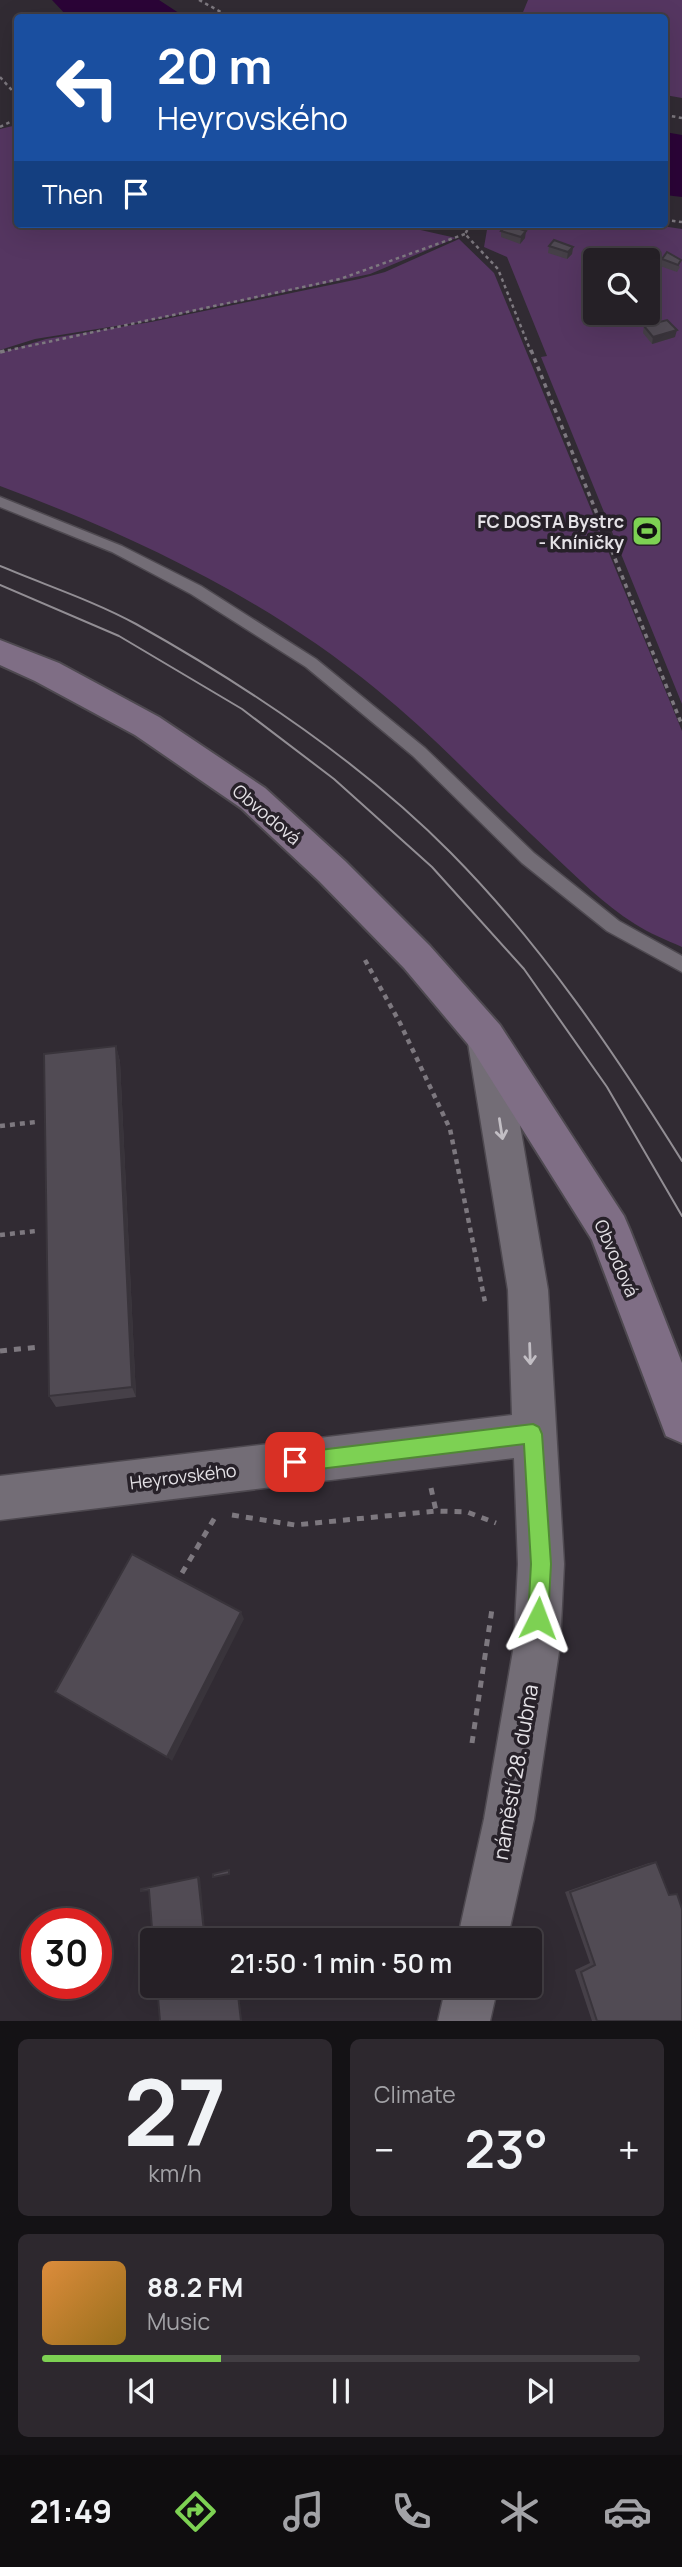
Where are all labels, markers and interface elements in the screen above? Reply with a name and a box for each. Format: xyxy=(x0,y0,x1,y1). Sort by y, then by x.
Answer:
text: 20 m xyxy=(157,32,272,99)
icon: left xyxy=(42,42,133,133)
text: Heyrovského xyxy=(157,96,348,140)
icon: arrive xyxy=(117,175,155,213)
text: Then xyxy=(42,176,103,212)
map controls xyxy=(583,248,660,325)
button: search xyxy=(583,248,660,325)
place label: FC DOSTA Bystrc - Kníničky xyxy=(477,509,624,554)
sports icon: FC DOSTA Bystrc - Kníničky xyxy=(630,514,664,548)
street label: Obvodová xyxy=(228,778,306,850)
one-way arrow xyxy=(495,1117,508,1140)
street label: Obvodová xyxy=(589,1216,645,1300)
one-way arrow xyxy=(523,1342,537,1365)
pin xyxy=(265,1432,325,1492)
icon: arrive xyxy=(276,1443,314,1481)
street label: Heyrovského xyxy=(128,1458,238,1494)
position arrow xyxy=(501,1581,575,1655)
street label: náměstí 28. dubna xyxy=(486,1682,544,1862)
speed limit sign: 30 xyxy=(21,1908,112,1999)
text: 21:50 · 1 min · 50 m xyxy=(230,1945,452,1981)
text: 27 xyxy=(124,2049,226,2173)
text: Climate xyxy=(374,2078,456,2110)
text: 23° xyxy=(464,2113,548,2184)
text: − xyxy=(374,2123,395,2175)
text: + xyxy=(618,2123,640,2175)
text: km/h xyxy=(148,2157,202,2189)
text: 88.2 FM xyxy=(147,2269,243,2305)
text: Music xyxy=(147,2305,210,2337)
icon: previous xyxy=(123,2372,161,2410)
icon: pause xyxy=(322,2372,360,2410)
icon: next xyxy=(521,2372,559,2410)
icon: directions xyxy=(171,2487,220,2536)
icon: music xyxy=(279,2487,328,2536)
icon: phone xyxy=(387,2487,436,2536)
icon: climate xyxy=(495,2487,544,2536)
icon: car xyxy=(603,2487,652,2536)
text: 21:49 xyxy=(30,2489,112,2533)

